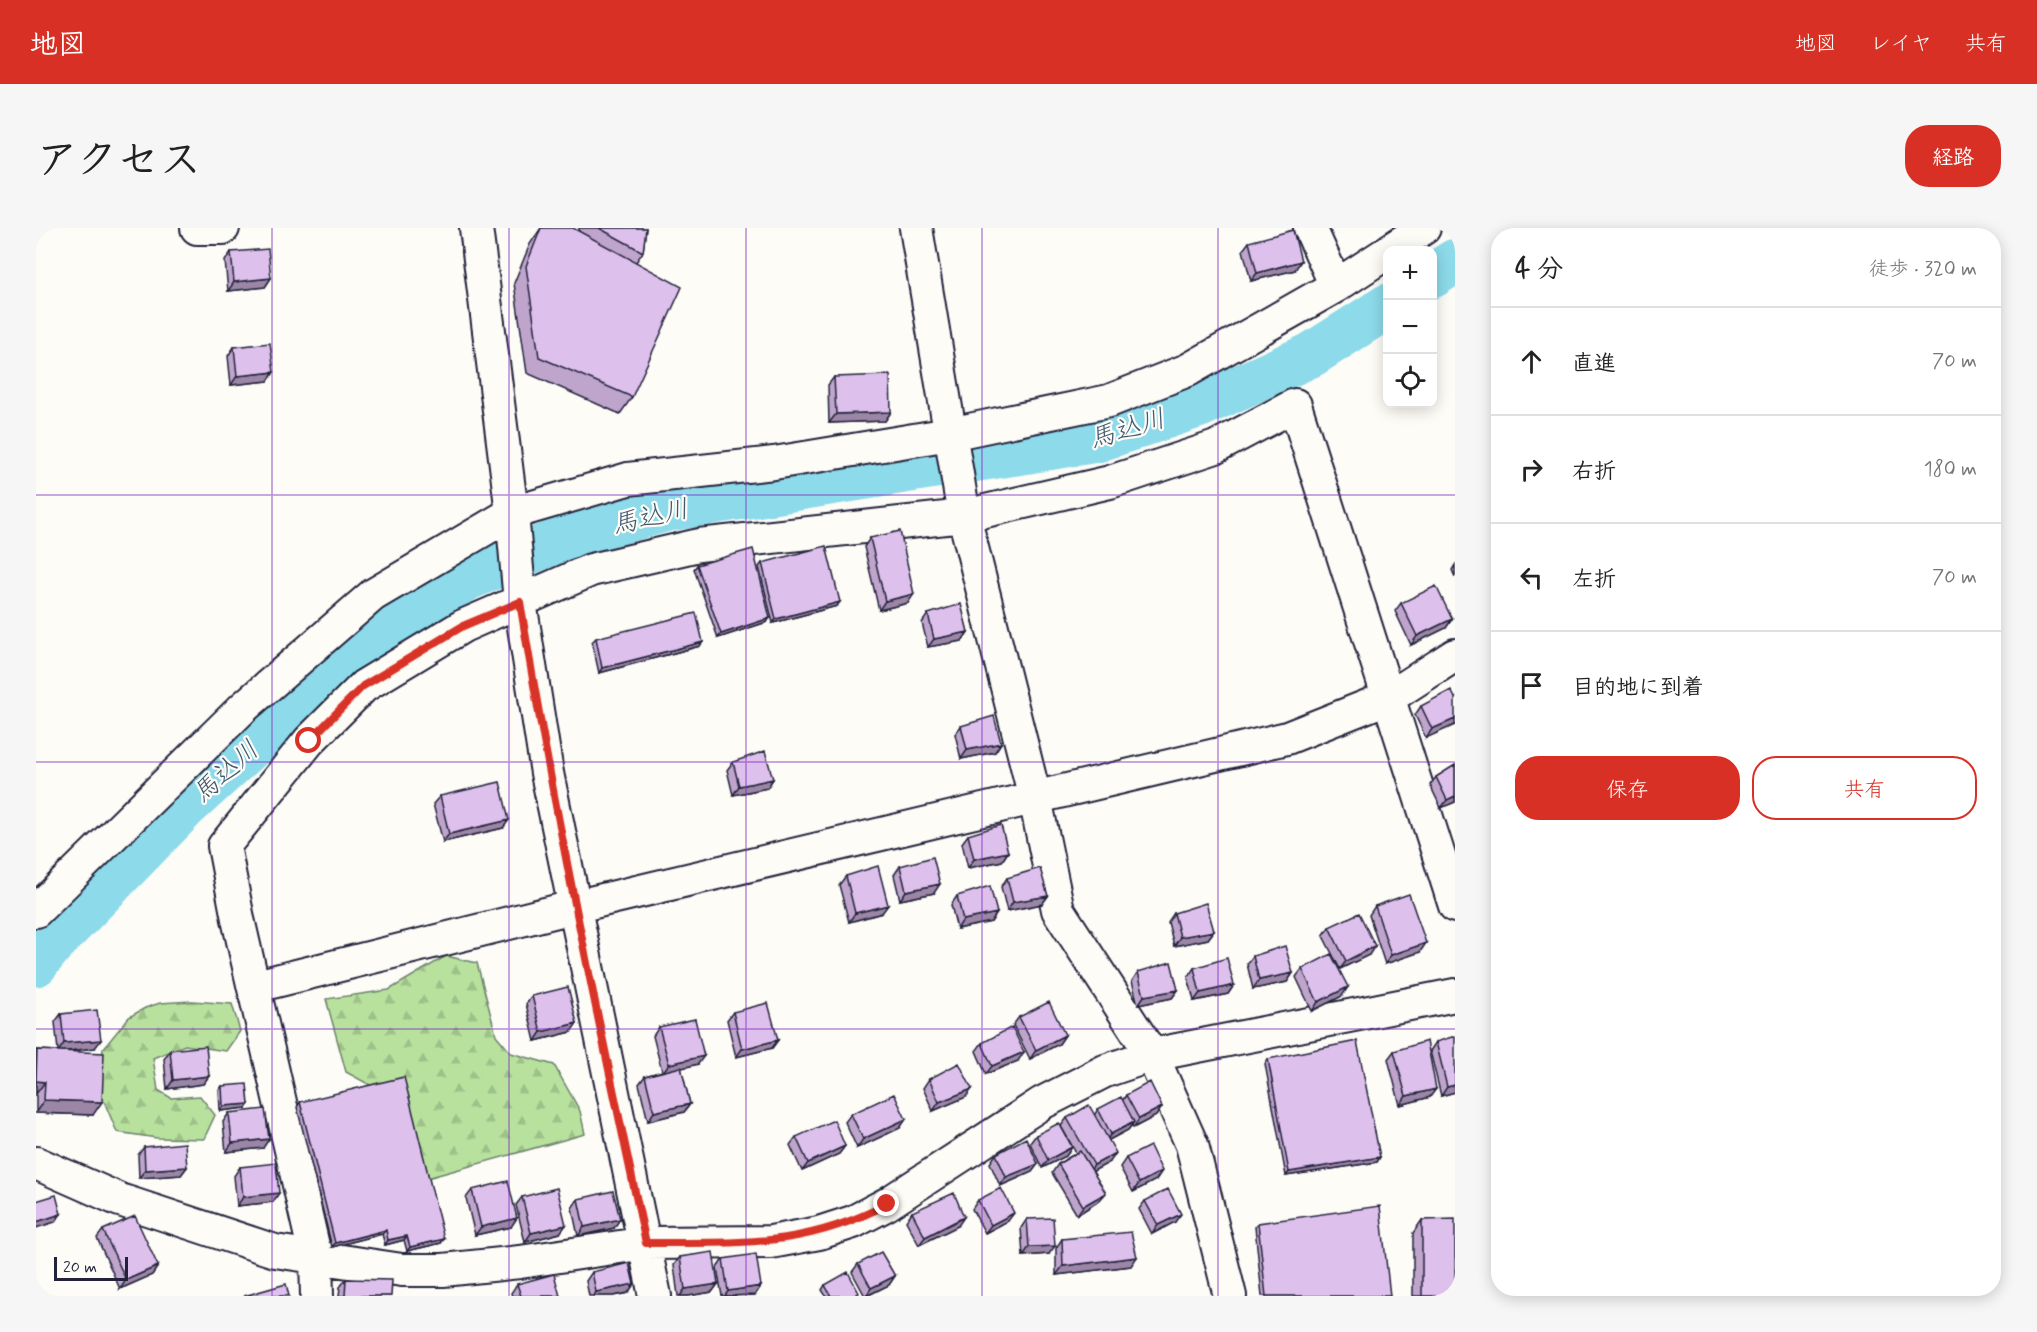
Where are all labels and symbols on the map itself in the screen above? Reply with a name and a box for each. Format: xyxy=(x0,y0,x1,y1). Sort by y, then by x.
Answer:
water label: 馬込川 xyxy=(1085,402,1170,458)
water label: 馬込川 xyxy=(609,493,692,543)
route start xyxy=(295,727,321,753)
water label: 馬込川 xyxy=(186,734,267,811)
route end xyxy=(873,1190,899,1216)
scale bar xyxy=(54,1254,128,1282)

